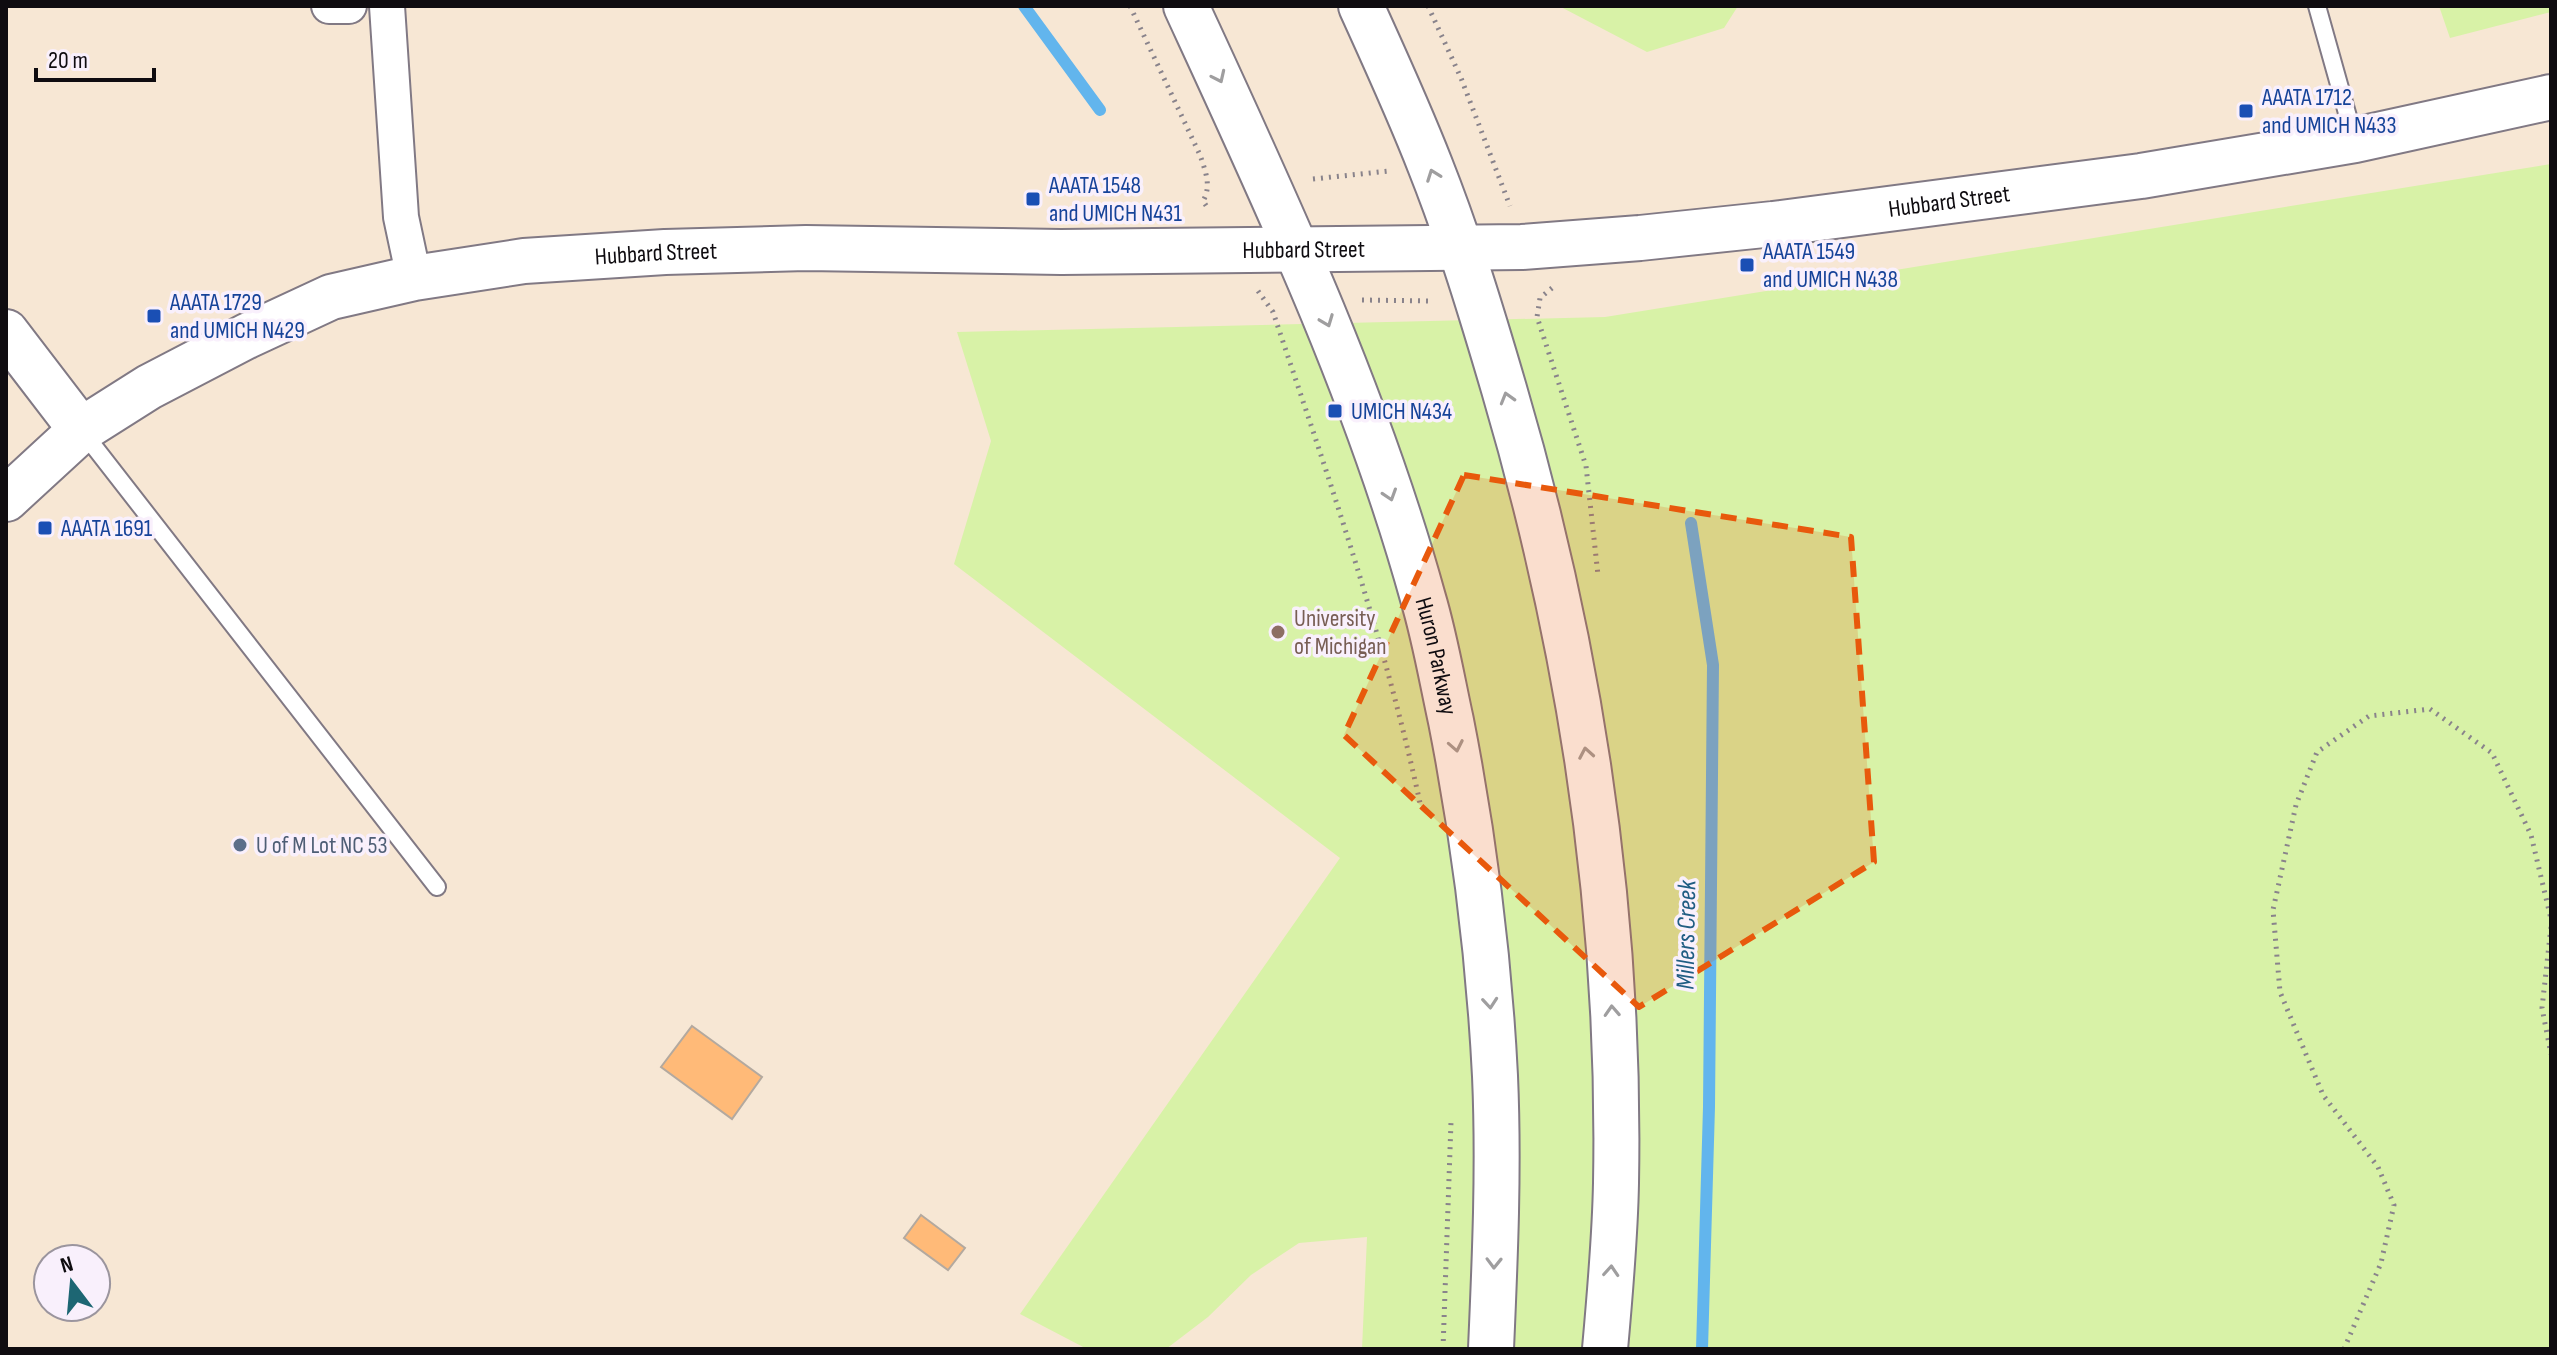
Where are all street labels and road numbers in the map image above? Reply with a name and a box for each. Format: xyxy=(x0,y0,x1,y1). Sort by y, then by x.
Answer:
street label: Hubbard Street xyxy=(1887,179,2012,223)
street label: Hubbard Street xyxy=(1242,234,1365,265)
street label: Hubbard Street xyxy=(594,236,717,271)
street label: Huron Parkway xyxy=(1409,594,1464,717)

